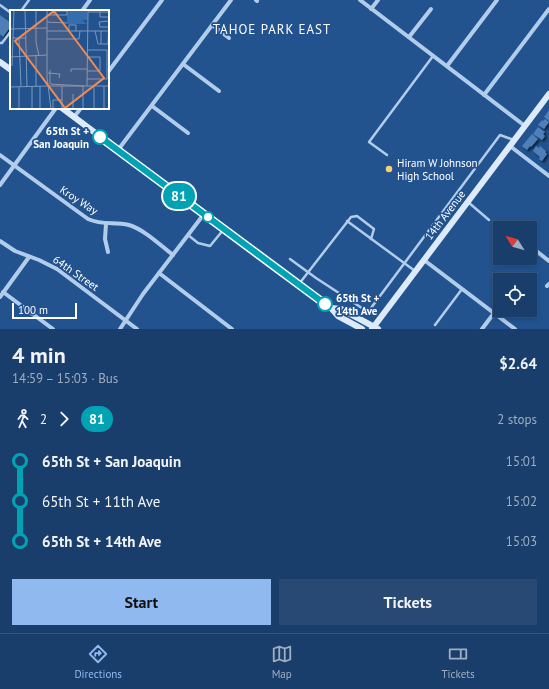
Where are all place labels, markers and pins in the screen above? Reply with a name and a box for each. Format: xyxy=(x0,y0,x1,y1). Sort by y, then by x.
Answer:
place label: 65th St + San Joaquin xyxy=(33,124,89,151)
marker: 65th St + San Joaquin xyxy=(92,129,108,145)
place label: Hiram W Johnson High School xyxy=(397,156,478,183)
marker: Hiram W Johnson High School xyxy=(384,164,394,174)
unlabelled marker xyxy=(202,211,214,223)
place label: 65th St + 14th Ave xyxy=(336,291,380,318)
marker: 65th St + 14th Ave xyxy=(317,296,333,312)

